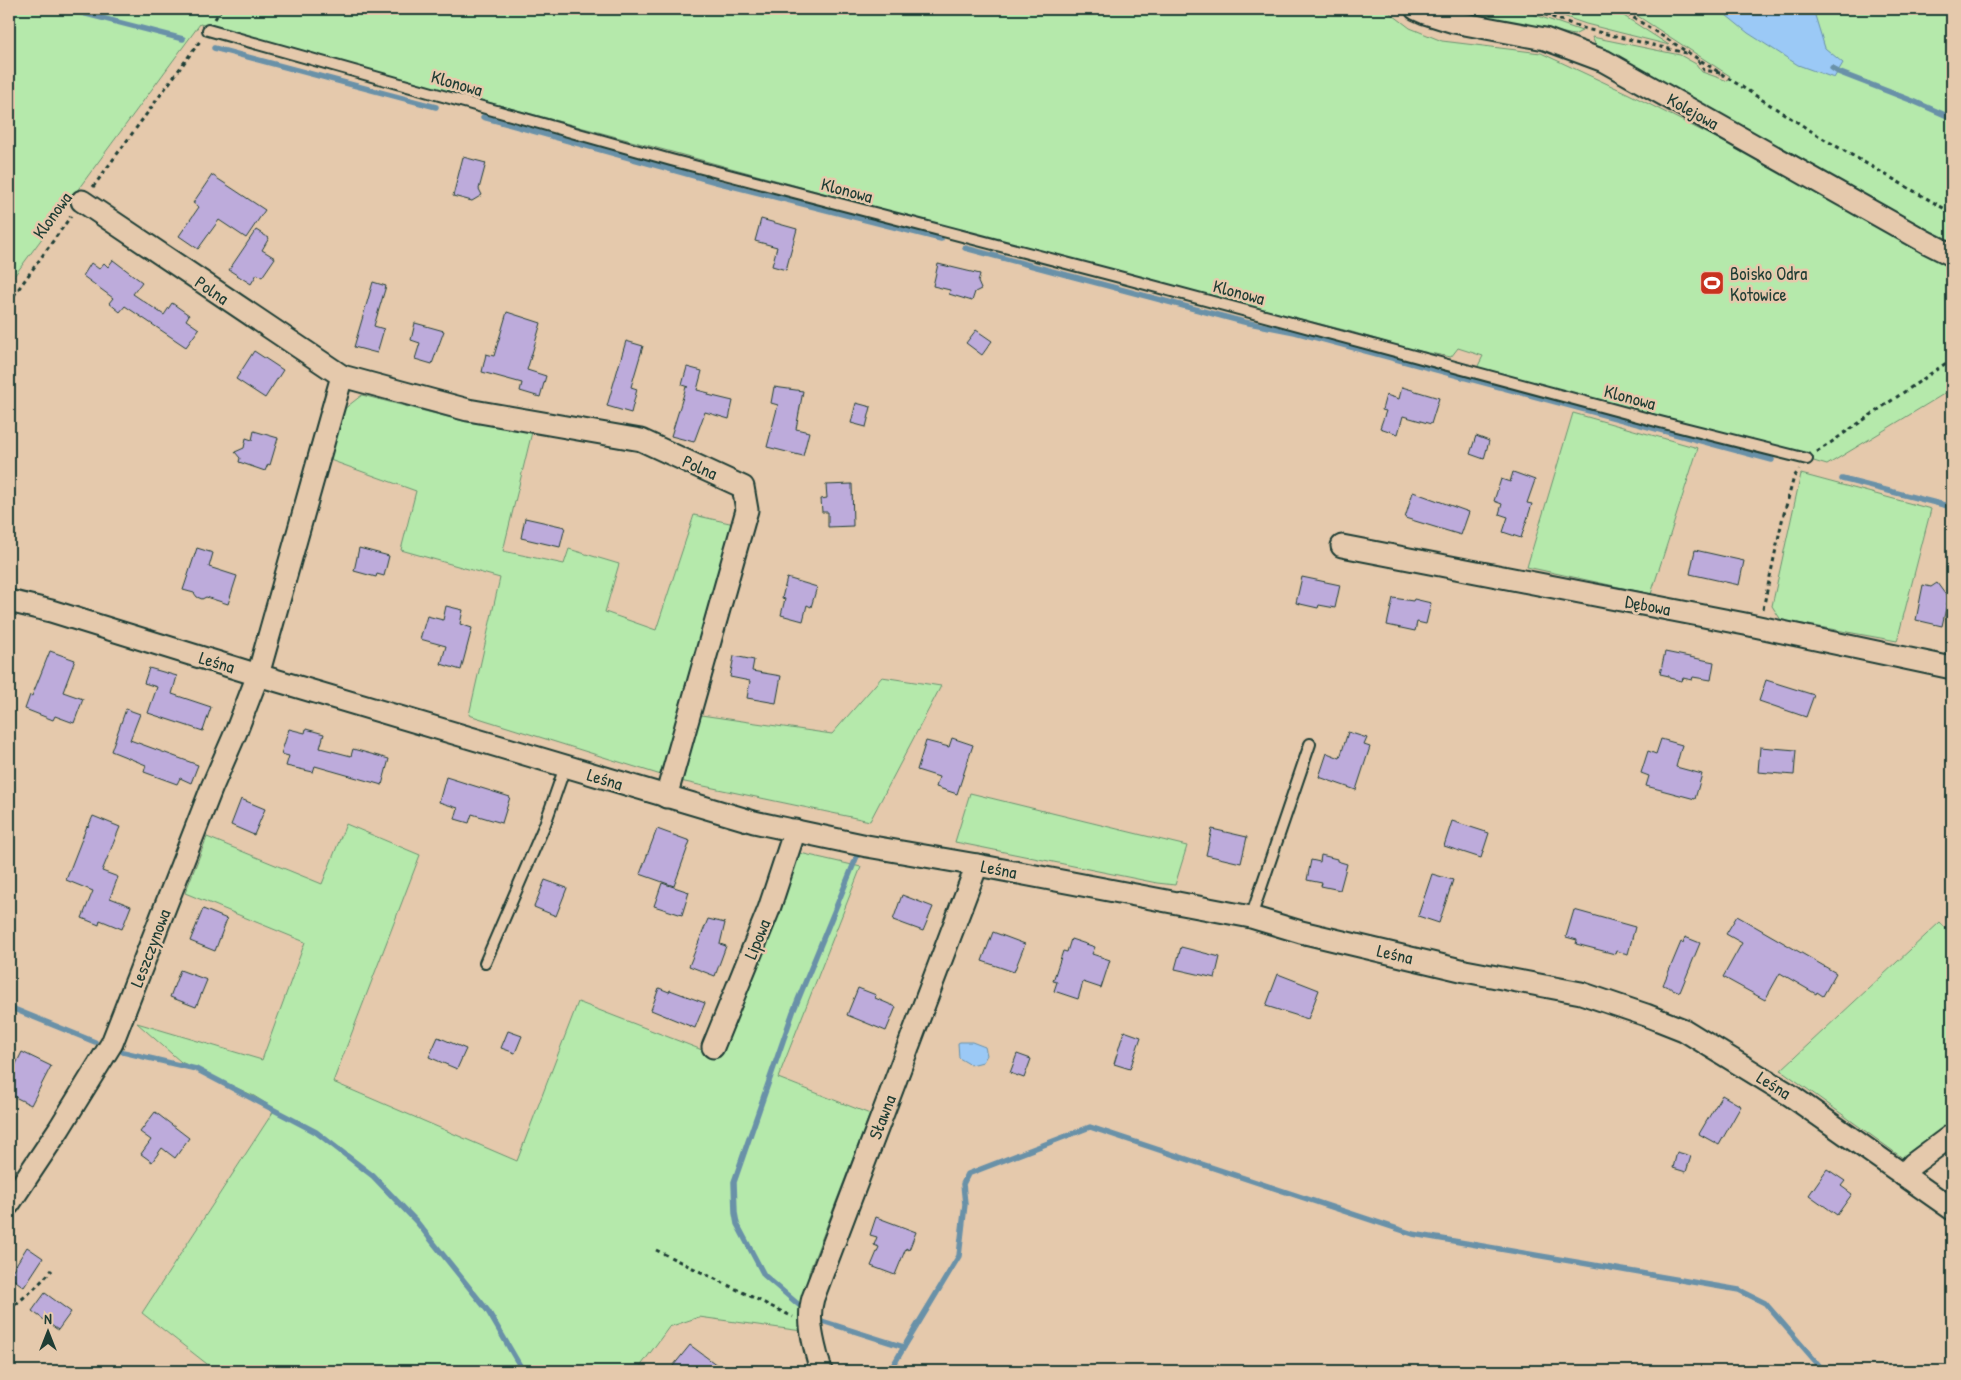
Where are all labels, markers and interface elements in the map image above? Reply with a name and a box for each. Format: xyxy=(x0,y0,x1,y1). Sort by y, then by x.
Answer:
street label: Klonowa xyxy=(428,64,486,102)
street label: Kolejowa xyxy=(1663,87,1723,135)
street label: Klonowa xyxy=(819,171,875,209)
street label: Klonowa xyxy=(27,187,77,243)
place label: Boisko Odra Kotowice xyxy=(1730,261,1807,307)
street label: Polna xyxy=(190,270,234,310)
sports icon: Boisko Odra Kotowice xyxy=(1699,270,1725,296)
street label: Klonowa xyxy=(1211,273,1267,311)
street label: Klonowa xyxy=(1602,378,1658,416)
street label: Polna xyxy=(679,448,721,486)
street label: Dębowa xyxy=(1623,588,1673,622)
street label: Leśna xyxy=(196,645,238,679)
street label: Leśna xyxy=(584,762,626,796)
street label: Leśna xyxy=(979,853,1019,885)
street label: Leszczynowa xyxy=(124,905,176,991)
street label: Lipowa xyxy=(738,915,776,963)
street label: Leśna xyxy=(1375,938,1415,970)
street label: Leśna xyxy=(1752,1065,1796,1105)
street label: Sławna xyxy=(862,1091,902,1143)
north arrow xyxy=(22,1308,72,1358)
text: N xyxy=(44,1309,52,1328)

